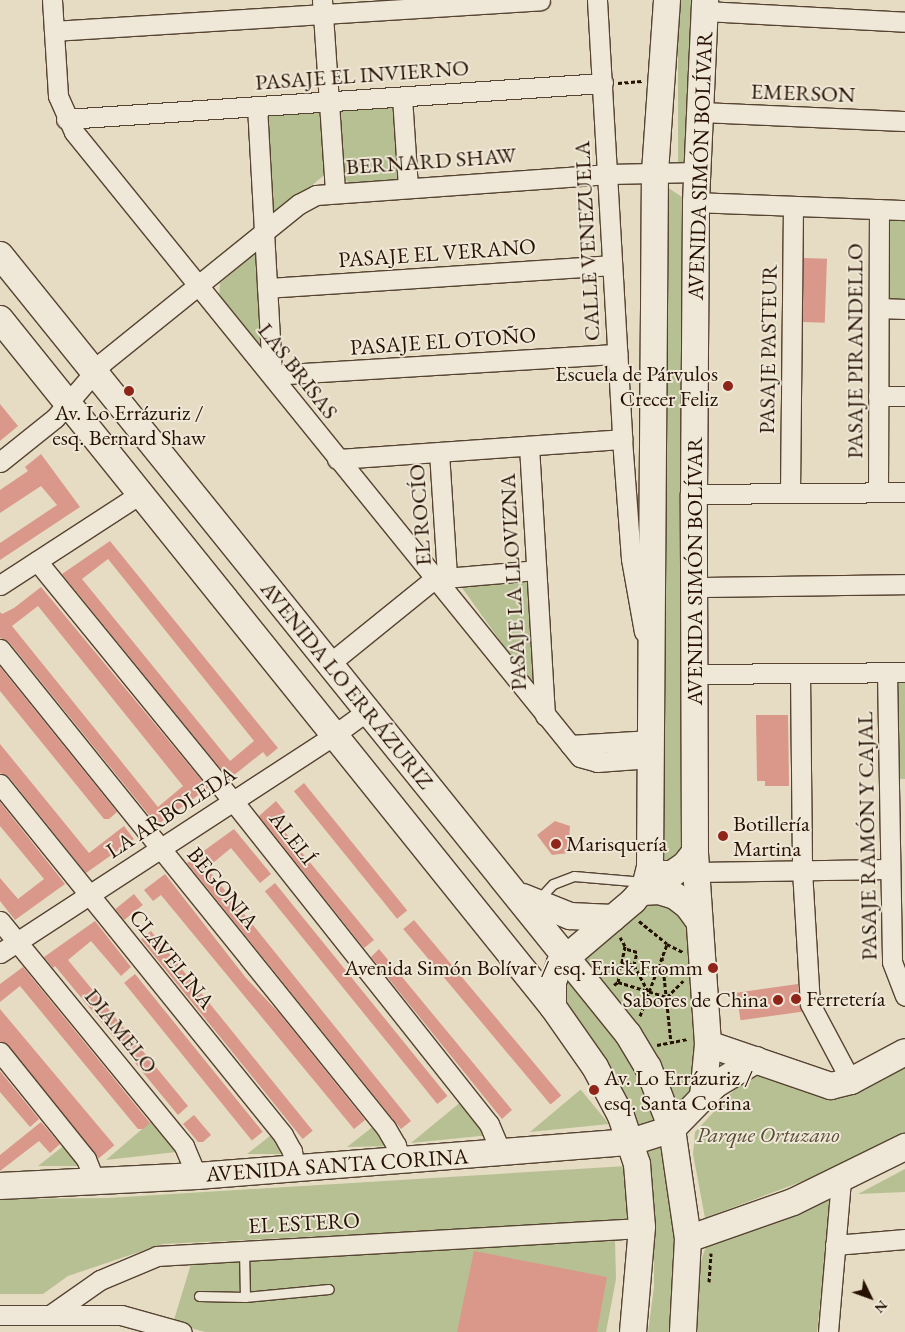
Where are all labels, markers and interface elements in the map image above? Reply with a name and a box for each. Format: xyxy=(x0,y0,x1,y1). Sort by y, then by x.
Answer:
street label: AVENIDA SIMÓN BOLÍVAR xyxy=(682,31,718,301)
street label: PASAJE EL INVIERNO xyxy=(254,54,470,96)
street label: EMERSON xyxy=(750,78,856,108)
street label: CALLE VENEZUELA xyxy=(569,140,605,342)
street label: BERNARD SHAW xyxy=(345,142,517,180)
street label: PASAJE EL VERANO xyxy=(337,233,537,273)
street label: PASAJE PIRANDELLO xyxy=(842,243,868,459)
street label: PASAJE PASTEUR xyxy=(753,264,783,434)
street label: LAS BRISAS xyxy=(252,318,344,424)
street label: PASAJE EL OTOÑO xyxy=(349,321,537,361)
place label: Escuela de Párvulos Crecer Feliz xyxy=(555,360,718,412)
marker: Escuela de Párvulos Crecer Feliz xyxy=(722,380,734,392)
marker: Av. Lo Errázuriz / esq. Bernard Shaw xyxy=(123,385,135,397)
place label: Av. Lo Errázuriz / esq. Bernard Shaw xyxy=(52,399,206,451)
street label: AVENIDA SIMÓN BOLÍVAR xyxy=(682,437,708,705)
street label: EL ROCÍO xyxy=(403,463,437,567)
street label: PASAJE LA LLOVIZNA xyxy=(494,473,532,691)
street label: AVENIDA LO ERRÁZURIZ xyxy=(255,576,439,794)
street label: PASAJE RAMÓN Y CAJAL xyxy=(852,711,882,961)
street label: LA ARBOLEDA xyxy=(101,760,241,864)
street label: ALELÍ xyxy=(264,806,322,870)
place label: Botillería Martina xyxy=(733,810,810,861)
marker: Botillería Martina xyxy=(717,830,729,842)
place label: Marisquería xyxy=(566,831,667,857)
marker: Marisquería xyxy=(550,838,562,850)
street label: BEGONIA xyxy=(182,842,264,934)
street label: CLAVELINA xyxy=(124,904,220,1014)
place label: Avenida Simón Bolívar / esq. Erick Fromm xyxy=(344,955,703,981)
marker: Avenida Simón Bolívar / esq. Erick Fromm xyxy=(707,962,719,974)
street label: DIAMELO xyxy=(79,983,163,1079)
place label: Ferretería xyxy=(806,986,885,1012)
place label: Sabores de China xyxy=(622,987,768,1013)
marker: Ferretería xyxy=(790,993,802,1005)
marker: Sabores de China xyxy=(772,994,784,1006)
place label: Av. Lo Errázuriz / esq. Santa Corina xyxy=(604,1064,753,1116)
marker: Av. Lo Errázuriz / esq. Santa Corina xyxy=(588,1084,600,1096)
park label: Parque Ortuzano xyxy=(696,1122,840,1148)
street label: AVENIDA SANTA CORINA xyxy=(205,1143,469,1187)
street label: EL ESTERO xyxy=(247,1207,361,1239)
north arrow xyxy=(845,1272,895,1322)
text: N xyxy=(871,1297,892,1317)

